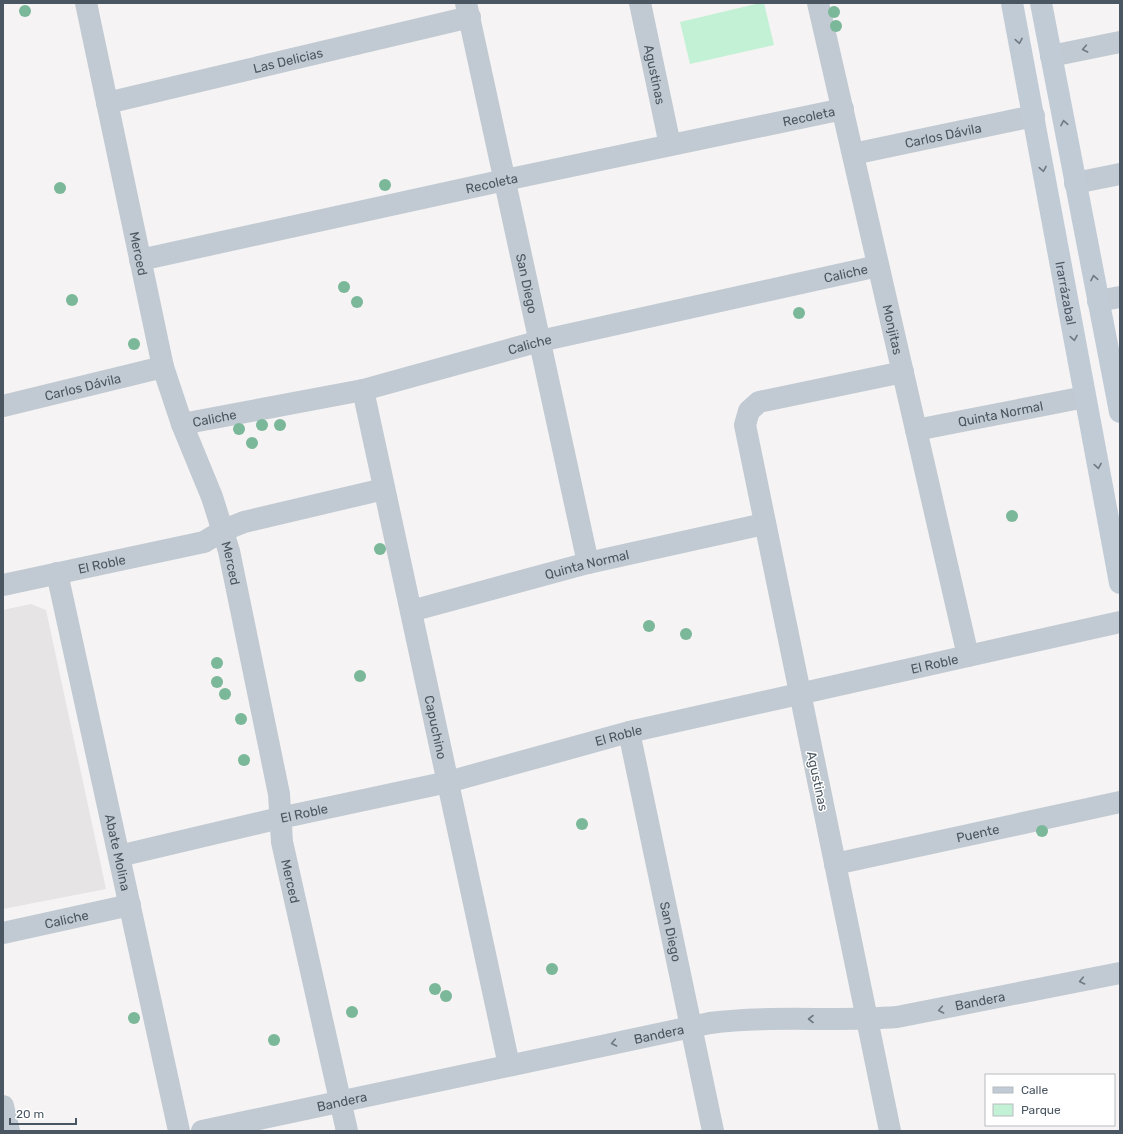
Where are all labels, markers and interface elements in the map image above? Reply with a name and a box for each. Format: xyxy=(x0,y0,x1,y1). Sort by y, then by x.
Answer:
one-way arrow xyxy=(1015,38,1023,44)
street label: Agustinas xyxy=(641,43,668,106)
one-way arrow xyxy=(1082,44,1088,52)
street label: Las Delicias xyxy=(252,45,325,76)
street label: Recoleta xyxy=(781,104,836,129)
street label: Carlos Dávila xyxy=(903,120,983,151)
one-way arrow xyxy=(1060,120,1068,126)
one-way arrow xyxy=(1039,166,1047,172)
street label: Recoleta xyxy=(464,171,519,196)
street label: Merced xyxy=(127,230,150,277)
street label: San Diego xyxy=(513,252,540,315)
street label: Irarrázabal xyxy=(1052,260,1079,326)
street label: Caliche xyxy=(822,261,869,286)
one-way arrow xyxy=(1090,275,1098,281)
street label: Monjitas xyxy=(879,303,906,357)
street label: Caliche xyxy=(506,332,553,358)
one-way arrow xyxy=(1070,335,1078,341)
street label: Carlos Dávila xyxy=(43,371,122,404)
street label: Quinta Normal xyxy=(957,398,1044,430)
street label: Caliche xyxy=(191,407,238,430)
one-way arrow xyxy=(1093,463,1101,469)
street label: Merced xyxy=(218,539,243,587)
street label: Quinta Normal xyxy=(543,547,631,582)
street label: El Roble xyxy=(77,552,127,577)
street label: El Roble xyxy=(909,651,960,677)
street label: Capuchino xyxy=(421,694,450,761)
street label: El Roble xyxy=(593,722,644,749)
street label: Agustinas xyxy=(803,750,831,813)
street label: El Roble xyxy=(279,801,329,826)
street label: Abate Molina xyxy=(102,813,133,892)
street label: Puente xyxy=(955,821,1001,845)
street label: Merced xyxy=(278,858,303,905)
street label: San Diego xyxy=(657,900,684,963)
street label: Caliche xyxy=(43,907,90,932)
one-way arrow xyxy=(1079,976,1085,984)
street label: Bandera xyxy=(954,989,1006,1013)
one-way arrow xyxy=(938,1005,944,1013)
one-way arrow xyxy=(808,1015,814,1023)
street label: Bandera xyxy=(632,1022,685,1047)
one-way arrow xyxy=(611,1038,617,1046)
legend xyxy=(985,1074,1115,1126)
text: Calle xyxy=(1021,1083,1048,1097)
street label: Bandera xyxy=(316,1089,368,1114)
scale bar xyxy=(10,1100,76,1126)
text: Parque xyxy=(1021,1103,1061,1117)
text: 20 m xyxy=(16,1107,44,1121)

